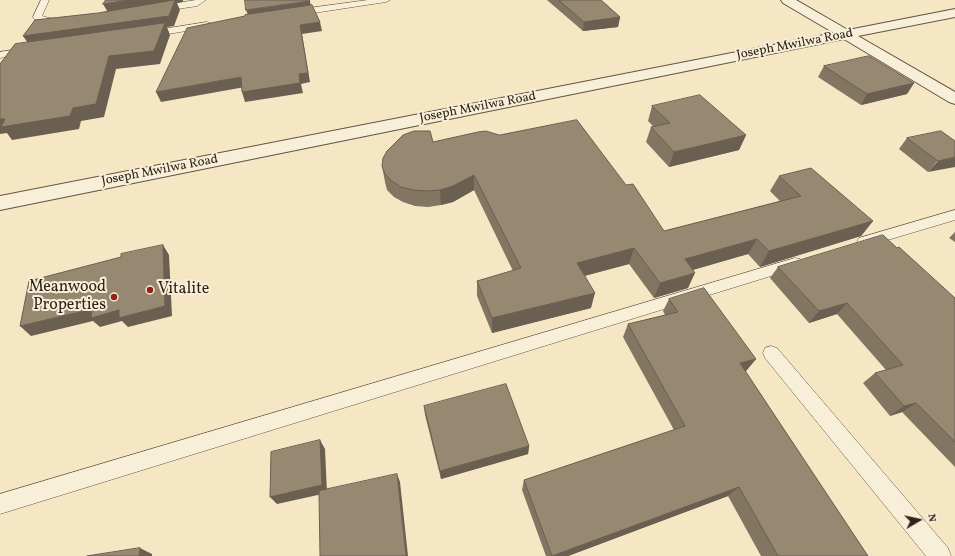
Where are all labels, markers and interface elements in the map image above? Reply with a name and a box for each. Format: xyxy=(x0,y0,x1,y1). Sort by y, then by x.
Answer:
street label: Joseph Mwilwa Road xyxy=(735,26,855,64)
street label: Joseph Mwilwa Road xyxy=(418,89,538,127)
street label: Joseph Mwilwa Road xyxy=(100,152,220,190)
place label: Meanwood Properties xyxy=(29,278,106,316)
place label: Vitalite xyxy=(158,280,209,300)
marker: Vitalite xyxy=(145,285,155,295)
marker: Meanwood Properties xyxy=(109,292,119,302)
north arrow xyxy=(899,500,939,540)
text: N xyxy=(923,513,939,523)

